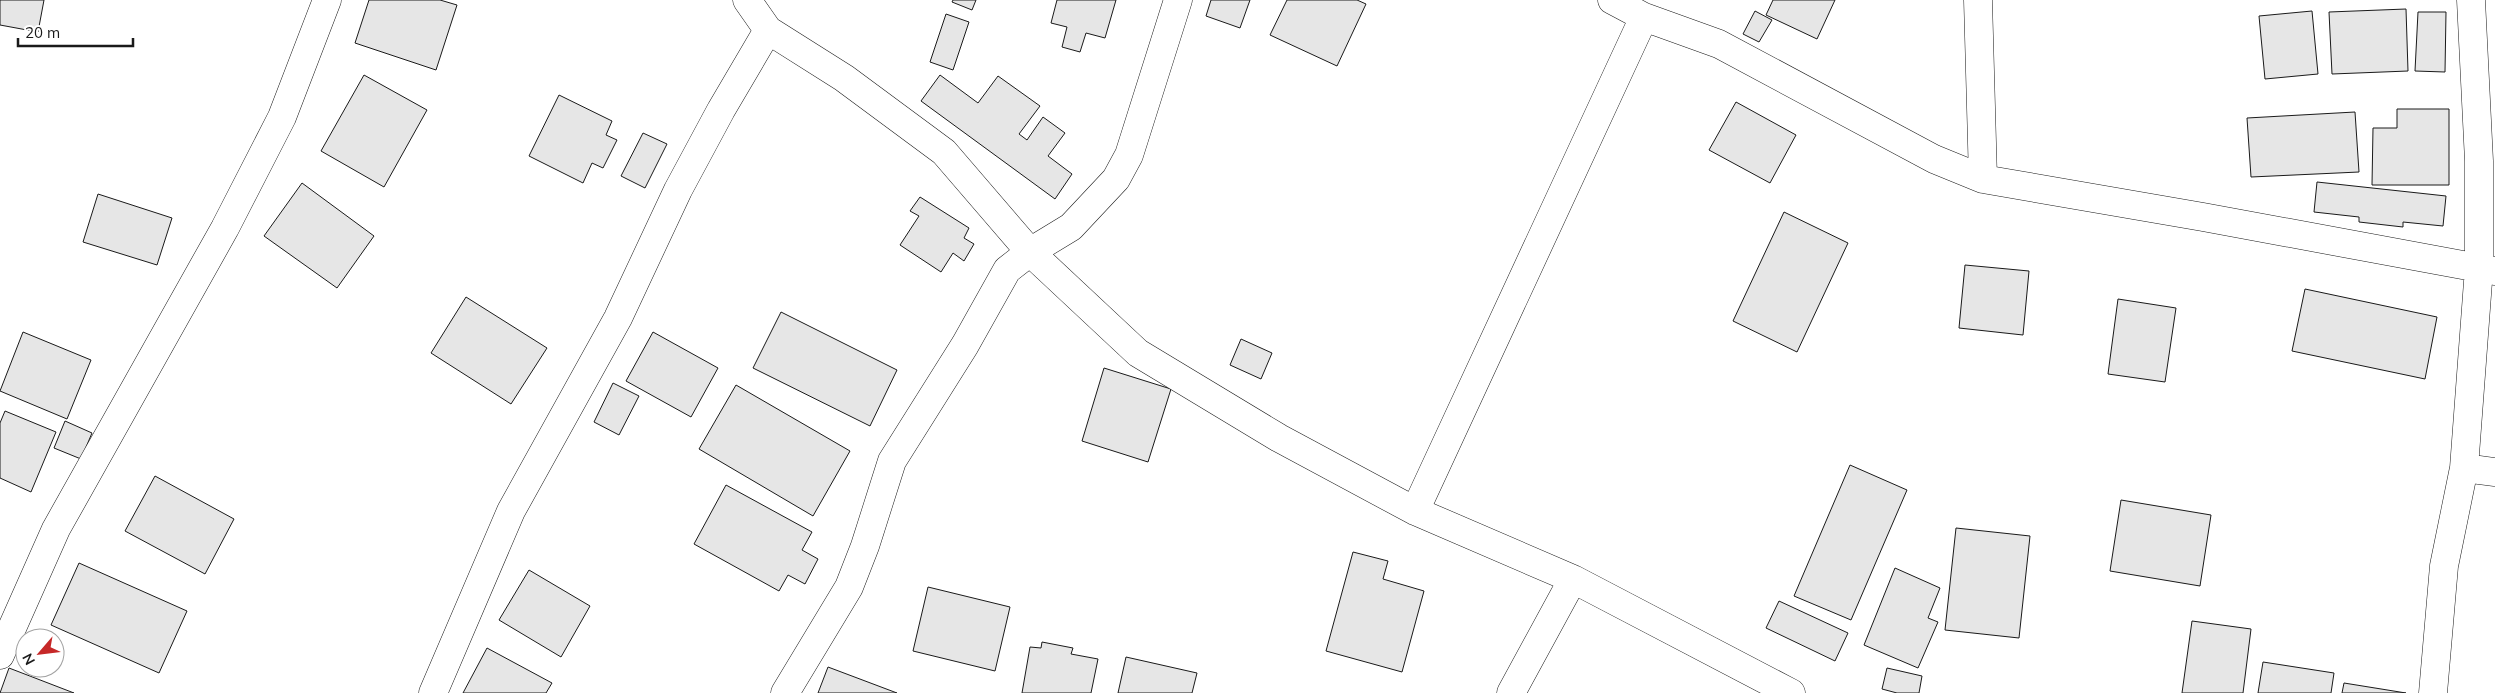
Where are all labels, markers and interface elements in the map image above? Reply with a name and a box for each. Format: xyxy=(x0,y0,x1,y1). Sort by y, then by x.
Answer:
scale bar xyxy=(18,15,132,47)
text: 20 m xyxy=(25,23,60,42)
north arrow xyxy=(15,628,65,678)
text: N xyxy=(18,650,39,668)

